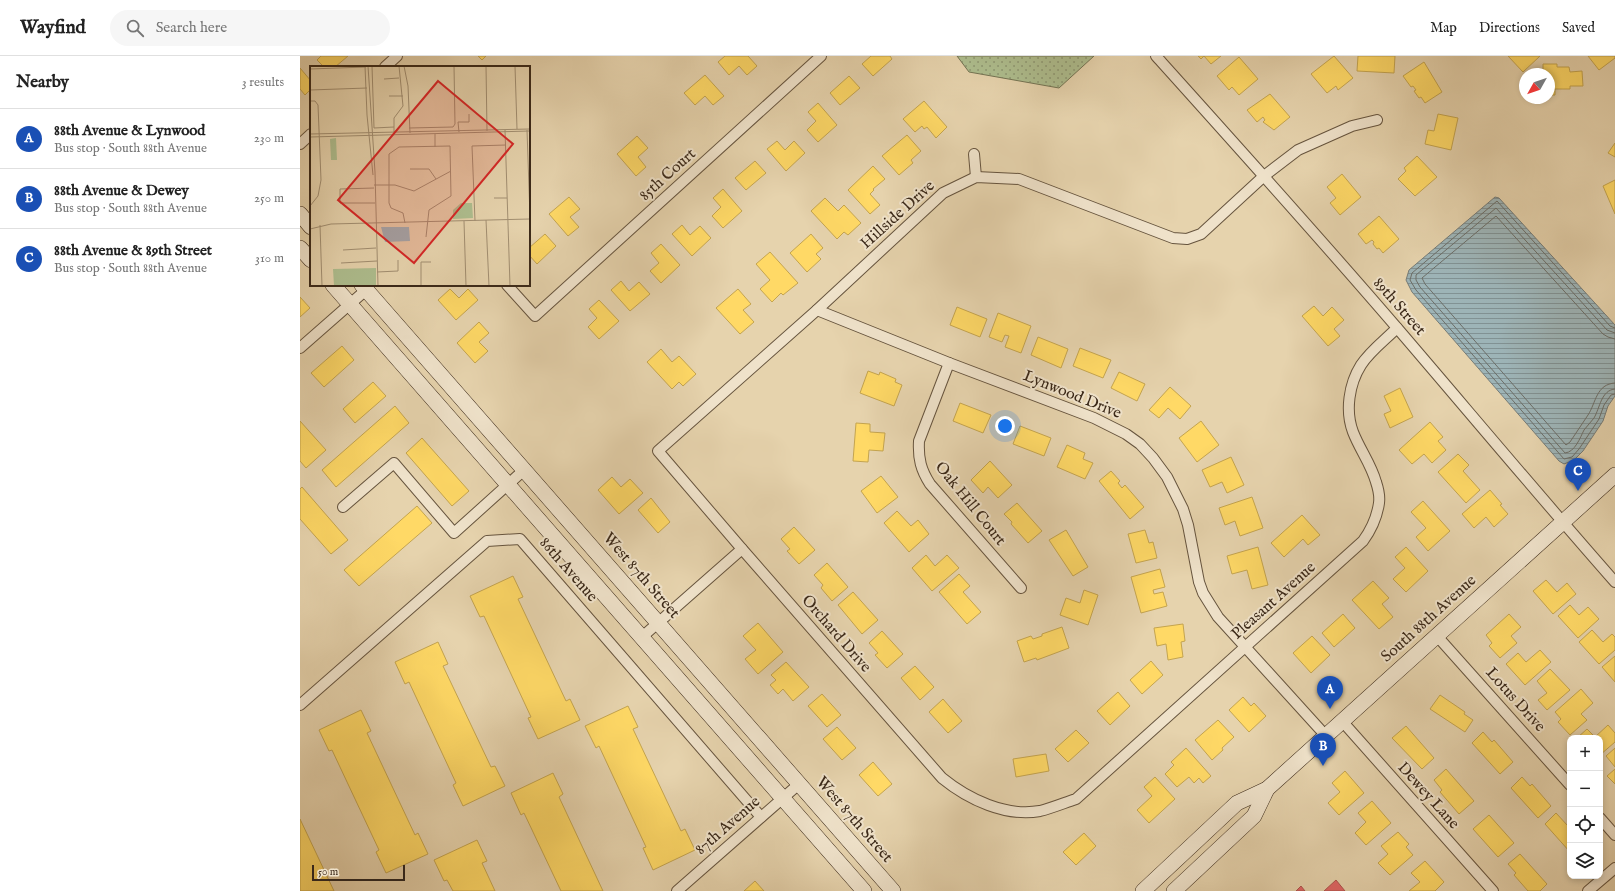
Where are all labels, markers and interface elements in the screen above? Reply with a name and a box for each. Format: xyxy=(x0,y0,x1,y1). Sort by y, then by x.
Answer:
search box xyxy=(110,10,390,46)
text: Wayfind xyxy=(20,16,86,40)
icon: search xyxy=(124,17,146,39)
text: Search here xyxy=(156,18,227,37)
text: Map xyxy=(1430,19,1457,37)
text: Directions xyxy=(1479,19,1540,37)
text: Saved xyxy=(1562,19,1595,37)
inset map xyxy=(310,66,530,286)
north arrow xyxy=(1519,68,1555,104)
text: Nearby xyxy=(16,72,69,93)
text: 3 results xyxy=(242,74,284,91)
text: 88th Avenue & Lynwood xyxy=(54,121,205,140)
text: A xyxy=(25,130,33,147)
text: 230 m xyxy=(254,130,284,147)
text: Bus stop · South 88th Avenue xyxy=(54,140,207,157)
street label: 85th Court xyxy=(636,144,701,206)
street label: Hillside Drive xyxy=(857,176,939,254)
text: 88th Avenue & Dewey xyxy=(54,181,189,200)
text: B xyxy=(25,190,33,207)
text: 250 m xyxy=(254,190,284,207)
text: Bus stop · South 88th Avenue xyxy=(54,200,207,217)
text: 88th Avenue & 89th Street xyxy=(54,241,212,260)
text: C xyxy=(24,250,34,267)
text: 310 m xyxy=(255,250,284,267)
text: Bus stop · South 88th Avenue xyxy=(54,260,207,277)
street label: 89th Street xyxy=(1368,274,1430,341)
street label: Lynwood Drive xyxy=(1020,366,1124,424)
your location xyxy=(995,416,1015,436)
street label: Oak Hill Court xyxy=(930,458,1010,550)
pin: C xyxy=(1565,458,1591,491)
street label: West 87th Street xyxy=(598,529,684,623)
street label: 86th Avenue xyxy=(534,533,602,607)
street label: Pleasant Avenue xyxy=(1228,558,1320,644)
street label: South 88th Avenue xyxy=(1377,571,1481,667)
street label: Orchard Drive xyxy=(797,591,875,677)
street label: Lotus Drive xyxy=(1481,663,1549,737)
pin: A xyxy=(1317,676,1343,709)
pin: B xyxy=(1310,733,1336,766)
map controls xyxy=(1567,735,1603,879)
button: + xyxy=(1567,735,1603,771)
street label: Dewey Lane xyxy=(1393,758,1463,834)
button: − xyxy=(1567,771,1603,807)
street label: West 87th Street xyxy=(811,773,897,867)
street label: 87th Avenue xyxy=(691,792,765,860)
button: locate xyxy=(1567,807,1603,843)
button: layers xyxy=(1567,843,1603,879)
scale bar xyxy=(312,863,405,882)
text: 50 m xyxy=(318,865,338,879)

